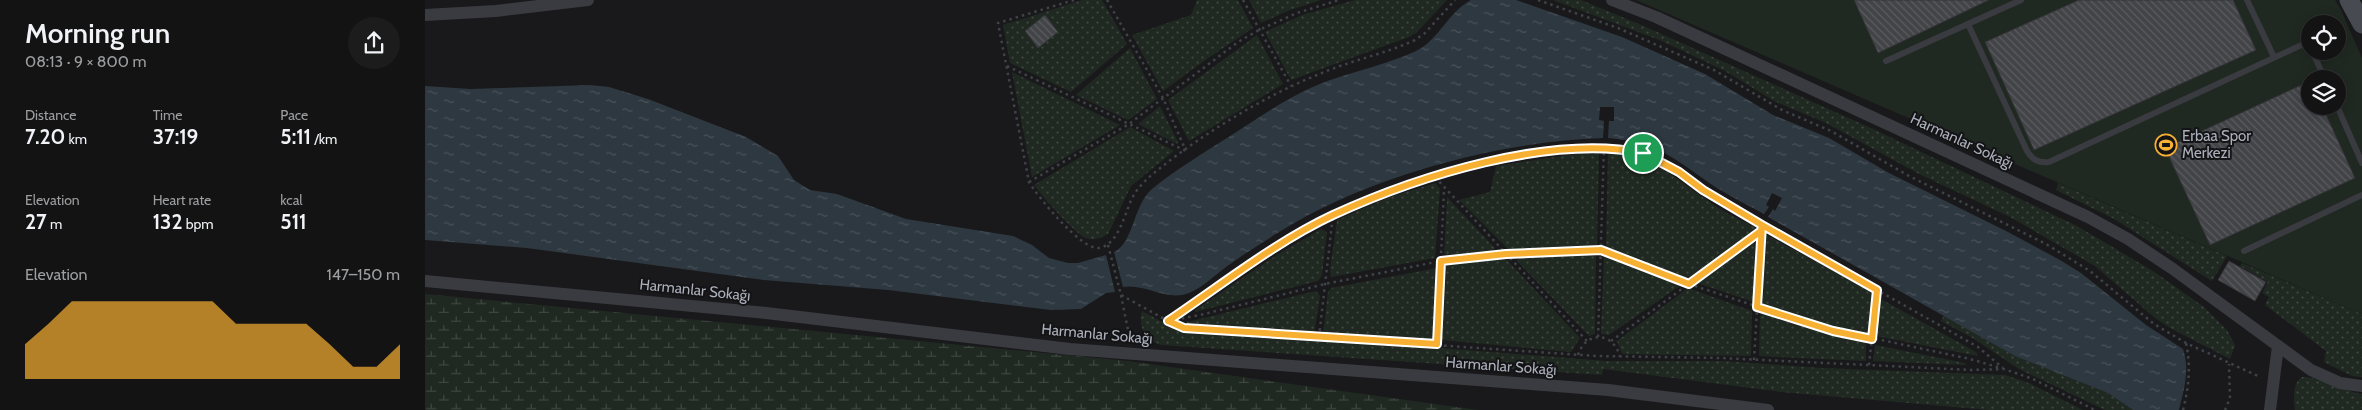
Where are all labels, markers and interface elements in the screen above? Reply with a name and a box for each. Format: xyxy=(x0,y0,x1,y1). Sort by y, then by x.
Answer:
map controls xyxy=(2301,15,2346,115)
button: locate xyxy=(2301,15,2346,60)
text: Morning run xyxy=(25,16,170,50)
button: share xyxy=(348,17,400,69)
text: 08:13 · 9 × 800 m xyxy=(25,52,147,71)
button: layers xyxy=(2301,70,2346,115)
text: Distance xyxy=(25,106,77,124)
text: Time xyxy=(153,106,182,124)
text: Pace xyxy=(280,106,308,124)
street label: Harmanlar Sokağı xyxy=(1908,109,2016,173)
text: 7.20 xyxy=(25,124,65,149)
text: 37:19 xyxy=(153,124,198,149)
text: 5:11 xyxy=(280,124,311,149)
place label: Erbaa Spor Merkezi xyxy=(2182,127,2251,162)
text: km xyxy=(65,130,87,148)
text: /km xyxy=(311,130,337,148)
pin xyxy=(1622,132,1664,174)
sports icon: Erbaa Spor Merkezi xyxy=(2154,133,2178,157)
icon: arrive xyxy=(1629,139,1657,167)
text: Elevation xyxy=(25,191,80,209)
text: Heart rate xyxy=(153,191,211,209)
text: kcal xyxy=(280,191,303,209)
text: 27 xyxy=(25,209,47,234)
text: 132 xyxy=(153,209,182,234)
text: 511 xyxy=(280,209,306,234)
text: m xyxy=(47,215,62,233)
text: bpm xyxy=(182,215,213,233)
text: Elevation xyxy=(25,265,88,284)
text: 147–150 m xyxy=(327,265,400,284)
street label: Harmanlar Sokağı xyxy=(639,275,751,305)
street label: Harmanlar Sokağı xyxy=(1041,320,1153,348)
street label: Harmanlar Sokağı xyxy=(1445,353,1557,379)

